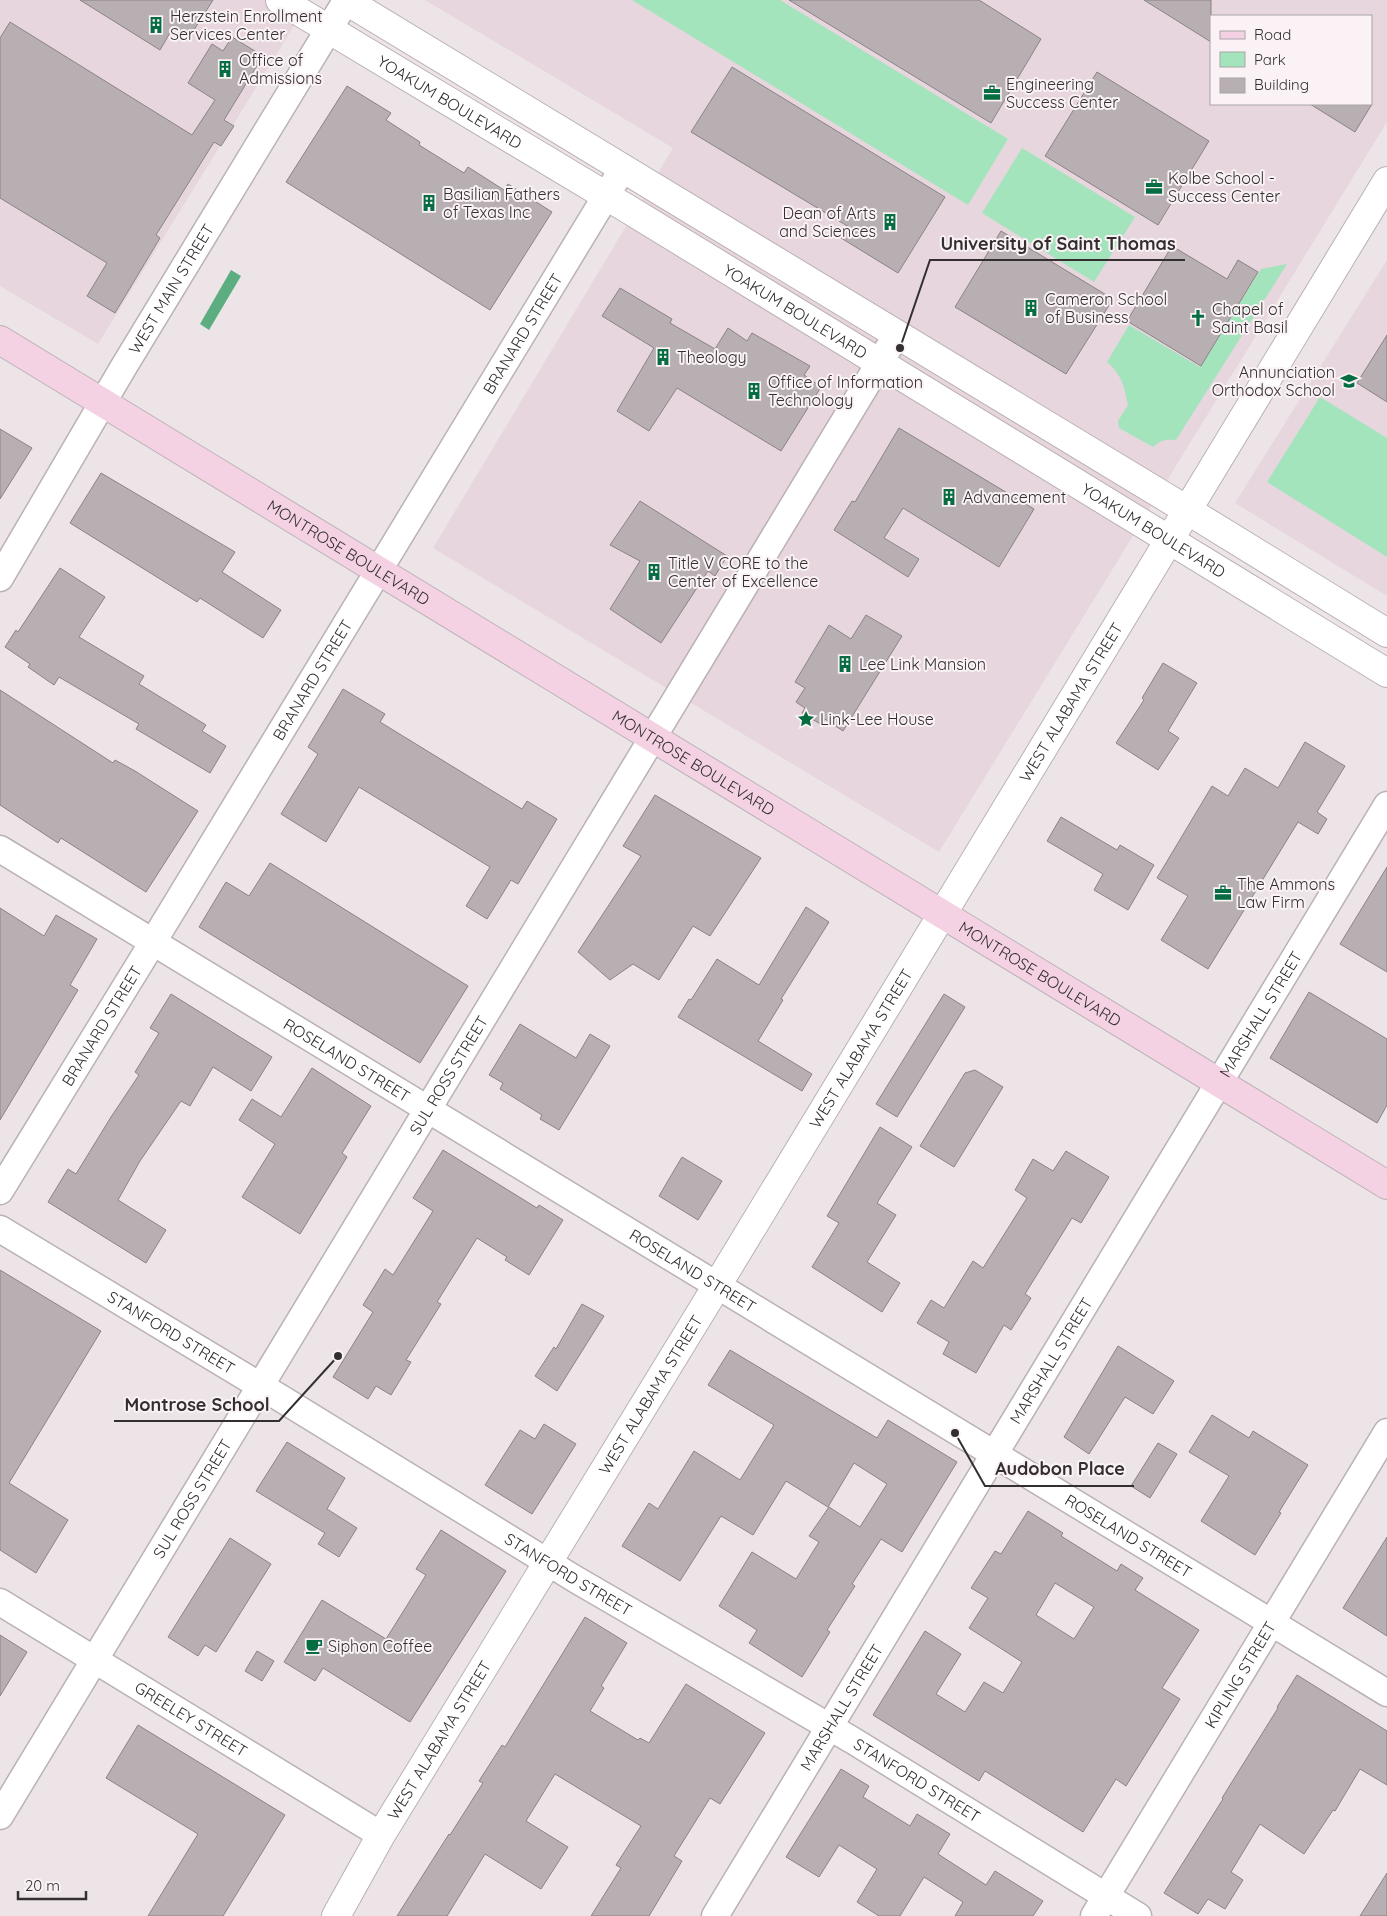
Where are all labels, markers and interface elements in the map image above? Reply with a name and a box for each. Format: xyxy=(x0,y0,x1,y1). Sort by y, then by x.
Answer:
place label: Herzstein Enrollment Services Center xyxy=(170,6,323,44)
building icon: Herzstein Enrollment Services Center xyxy=(146,15,166,35)
legend xyxy=(1210,15,1372,105)
text: Road xyxy=(1254,25,1291,44)
place label: Office of Admissions xyxy=(239,50,322,88)
text: Park xyxy=(1254,50,1286,69)
street label: YOAKUM BOULEVARD xyxy=(374,51,526,153)
building icon: Office of Admissions xyxy=(215,59,235,79)
place label: Engineering Success Center xyxy=(1006,74,1118,112)
text: Building xyxy=(1254,75,1309,94)
office icon: Engineering Success Center xyxy=(982,83,1002,103)
place label: Kolbe School - Success Center xyxy=(1168,168,1280,206)
office icon: Kolbe School - Success Center xyxy=(1144,177,1164,197)
place label: Basilian Fathers of Texas Inc xyxy=(443,184,560,222)
building icon: Basilian Fathers of Texas Inc xyxy=(419,193,439,213)
place label: Dean of Arts and Sciences xyxy=(779,203,876,241)
building icon: Dean of Arts and Sciences xyxy=(880,212,900,232)
street label: WEST MAIN STREET xyxy=(124,220,218,357)
callout: University of Saint Thomas xyxy=(930,227,1185,260)
text: University of Saint Thomas xyxy=(940,232,1176,255)
street label: YOAKUM BOULEVARD xyxy=(720,260,871,363)
street label: BRANARD STREET xyxy=(478,269,567,398)
place label: Cameron School of Business xyxy=(1045,289,1167,327)
building icon: Cameron School of Business xyxy=(1021,298,1041,318)
place label: Chapel of Saint Basil xyxy=(1212,299,1288,337)
church icon: Chapel of Saint Basil xyxy=(1188,308,1208,328)
building icon: Theology xyxy=(653,347,673,367)
place label: Theology xyxy=(677,347,747,367)
place label: Annunciation Orthodox School xyxy=(1212,362,1335,400)
school or university icon: Annunciation Orthodox School xyxy=(1339,371,1359,391)
place label: Office of Information Technology xyxy=(768,372,923,410)
building icon: Office of Information Technology xyxy=(744,381,764,401)
street label: YOAKUM BOULEVARD xyxy=(1078,479,1229,582)
building icon: Advancement xyxy=(939,487,959,507)
place label: Advancement xyxy=(963,487,1066,507)
street label: MONTROSE BOULEVARD xyxy=(264,495,433,609)
place label: Title V CORE to the Center of Excellence xyxy=(668,553,818,591)
building icon: Title V CORE to the Center of Excellence xyxy=(644,562,664,582)
street label: BRANARD STREET xyxy=(268,616,357,744)
street label: WEST ALABAMA STREET xyxy=(1015,619,1127,786)
building icon: Lee Link Mansion xyxy=(835,654,855,674)
place label: Lee Link Mansion xyxy=(859,654,986,674)
street label: MONTROSE BOULEVARD xyxy=(609,705,778,820)
place icon: Link-Lee House xyxy=(796,709,816,729)
place label: Link-Lee House xyxy=(820,709,934,729)
place label: The Ammons Law Firm xyxy=(1237,874,1335,912)
office icon: The Ammons Law Firm xyxy=(1213,883,1233,903)
street label: MONTROSE BOULEVARD xyxy=(955,917,1125,1031)
street label: MARSHALL STREET xyxy=(1215,947,1306,1081)
street label: BRANARD STREET xyxy=(57,962,146,1089)
street label: WEST ALABAMA STREET xyxy=(805,965,917,1132)
street label: SUL ROSS STREET xyxy=(405,1012,492,1138)
street label: ROSELAND STREET xyxy=(280,1014,414,1106)
street label: ROSELAND STREET xyxy=(626,1224,760,1317)
street label: STANFORD STREET xyxy=(104,1286,239,1378)
street label: MARSHALL STREET xyxy=(1005,1294,1097,1427)
street label: WEST ALABAMA STREET xyxy=(594,1311,707,1478)
callout: Montrose School xyxy=(114,1388,279,1421)
text: Montrose School xyxy=(124,1393,270,1416)
street label: SUL ROSS STREET xyxy=(148,1435,236,1562)
callout: Audobon Place xyxy=(985,1453,1134,1486)
text: Audobon Place xyxy=(995,1457,1125,1480)
street label: ROSELAND STREET xyxy=(1062,1490,1196,1582)
street label: STANFORD STREET xyxy=(501,1528,636,1620)
street label: KIPLING STREET xyxy=(1200,1617,1280,1732)
cafe icon: Siphon Coffee xyxy=(304,1636,324,1656)
place label: Siphon Coffee xyxy=(328,1636,432,1656)
street label: MARSHALL STREET xyxy=(795,1640,887,1774)
street label: WEST ALABAMA STREET xyxy=(383,1657,496,1823)
street label: GREELEY STREET xyxy=(131,1677,251,1761)
street label: STANFORD STREET xyxy=(850,1734,984,1827)
scale bar xyxy=(18,1868,85,1900)
text: 20 m xyxy=(25,1876,60,1895)

